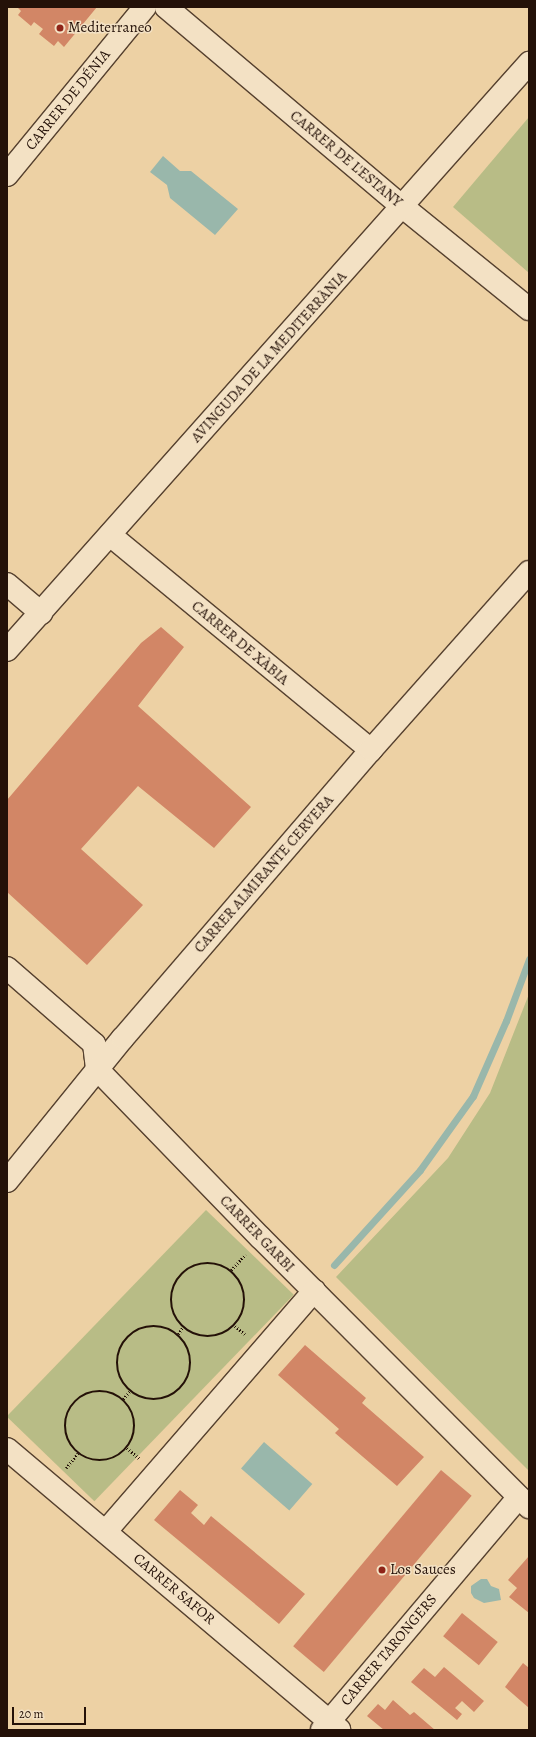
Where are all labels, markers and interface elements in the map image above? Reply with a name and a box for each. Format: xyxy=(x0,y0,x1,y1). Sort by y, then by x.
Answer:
place label: Mediterraneo xyxy=(68,19,152,37)
marker: Mediterraneo xyxy=(55,23,65,33)
street label: CARRER DE DÉNIA xyxy=(22,46,114,154)
street label: CARRER DE L'ESTANY xyxy=(286,107,406,211)
street label: AVINGUDA DE LA MEDITERRÀNIA xyxy=(187,268,351,446)
street label: CARRER DE XÀBIA xyxy=(188,597,292,689)
street label: CARRER ALMIRANTE CERVERA xyxy=(191,791,337,957)
street label: CARRER GARBI xyxy=(216,1192,298,1276)
street label: CARRER SAFOR xyxy=(129,1550,219,1628)
place label: Los Sauces xyxy=(390,1561,456,1579)
marker: Los Sauces xyxy=(377,1565,387,1575)
street label: CARRER TARONGERS xyxy=(337,1591,441,1709)
scale bar xyxy=(14,1699,88,1725)
text: 20 m xyxy=(19,1706,43,1722)

